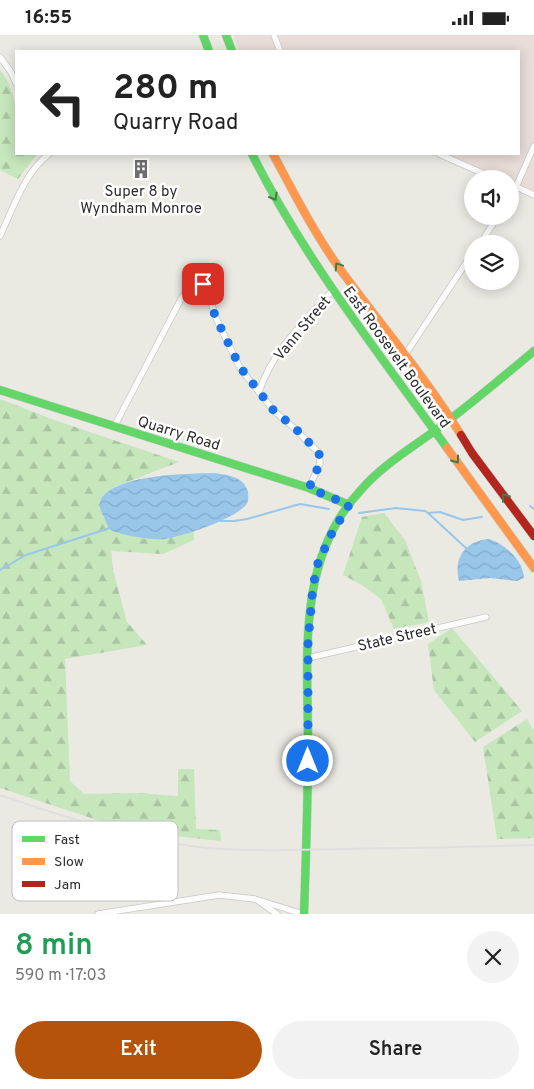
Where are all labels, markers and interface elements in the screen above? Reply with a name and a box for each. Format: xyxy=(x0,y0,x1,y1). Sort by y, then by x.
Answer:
text: 16:55 xyxy=(25,6,72,30)
text: 280 m xyxy=(113,67,218,111)
icon: left xyxy=(30,70,95,135)
text: Quarry Road xyxy=(113,110,238,137)
building icon: Super 8 by Wyndham Monroe xyxy=(130,158,152,180)
map controls xyxy=(464,170,519,290)
button: sound xyxy=(464,170,519,225)
place label: Super 8 by Wyndham Monroe xyxy=(80,183,202,219)
one-way arrow xyxy=(267,192,277,201)
button: layers xyxy=(464,235,519,290)
one-way arrow xyxy=(335,262,344,271)
pin xyxy=(182,263,224,305)
icon: arrive xyxy=(189,270,217,298)
street label: East Roosevelt Boulevard xyxy=(338,283,454,432)
street label: Vann Street xyxy=(271,293,336,365)
street label: Quarry Road xyxy=(135,413,222,456)
one-way arrow xyxy=(450,454,458,463)
one-way arrow xyxy=(502,494,510,503)
street label: State Street xyxy=(356,620,439,657)
position arrow xyxy=(281,734,333,786)
legend xyxy=(12,821,178,901)
text: Fast xyxy=(54,832,80,849)
text: Slow xyxy=(54,854,84,871)
text: Jam xyxy=(54,877,81,894)
text: 8 min xyxy=(15,928,93,965)
button: close xyxy=(467,931,519,983)
text: 590 m · 17:03 xyxy=(15,966,106,986)
button: Exit xyxy=(15,1021,262,1079)
button: Share xyxy=(272,1021,519,1079)

